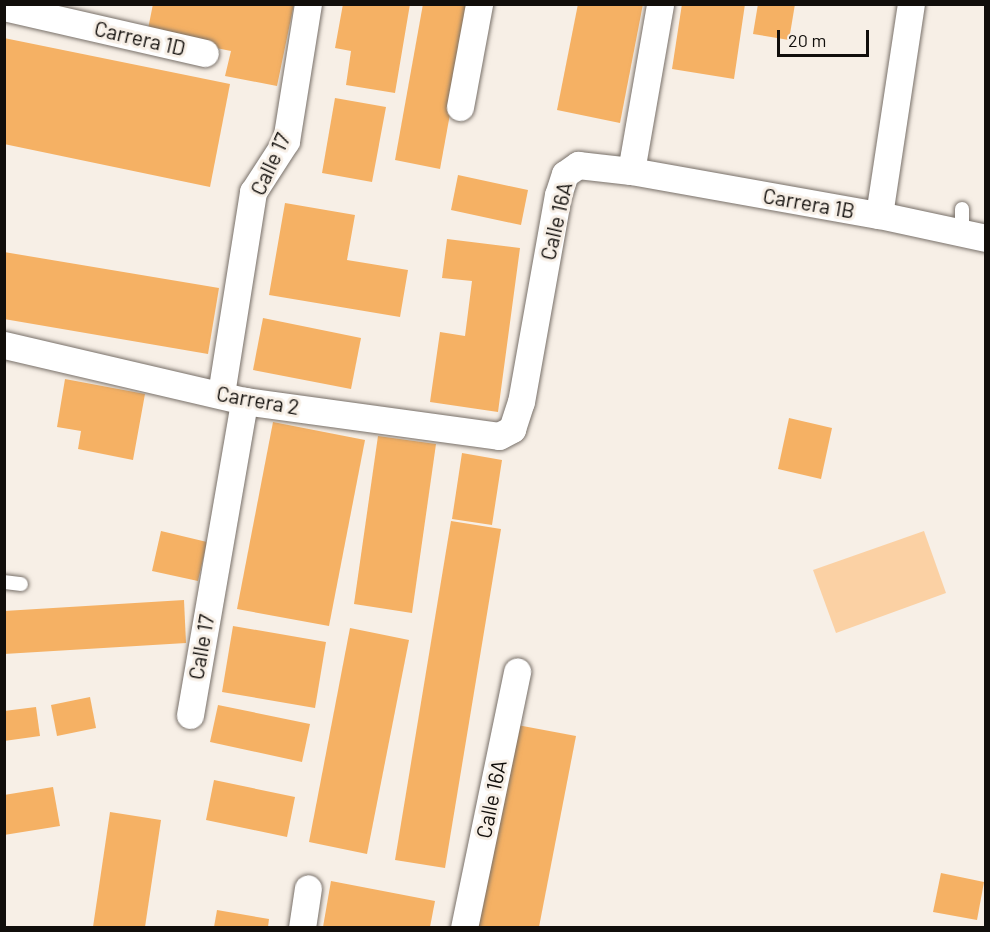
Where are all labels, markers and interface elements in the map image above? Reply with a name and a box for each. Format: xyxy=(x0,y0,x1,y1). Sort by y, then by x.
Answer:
street label: Carrera 1D xyxy=(92,15,188,61)
scale bar xyxy=(780,18,872,56)
text: 20 m xyxy=(788,29,826,51)
street label: Calle 17 xyxy=(245,129,295,199)
street label: Calle 16A xyxy=(535,180,577,262)
street label: Carrera 1B xyxy=(761,183,857,223)
street label: Carrera 2 xyxy=(215,380,301,420)
street label: Calle 17 xyxy=(183,612,219,682)
street label: Calle 16A xyxy=(470,758,512,840)

